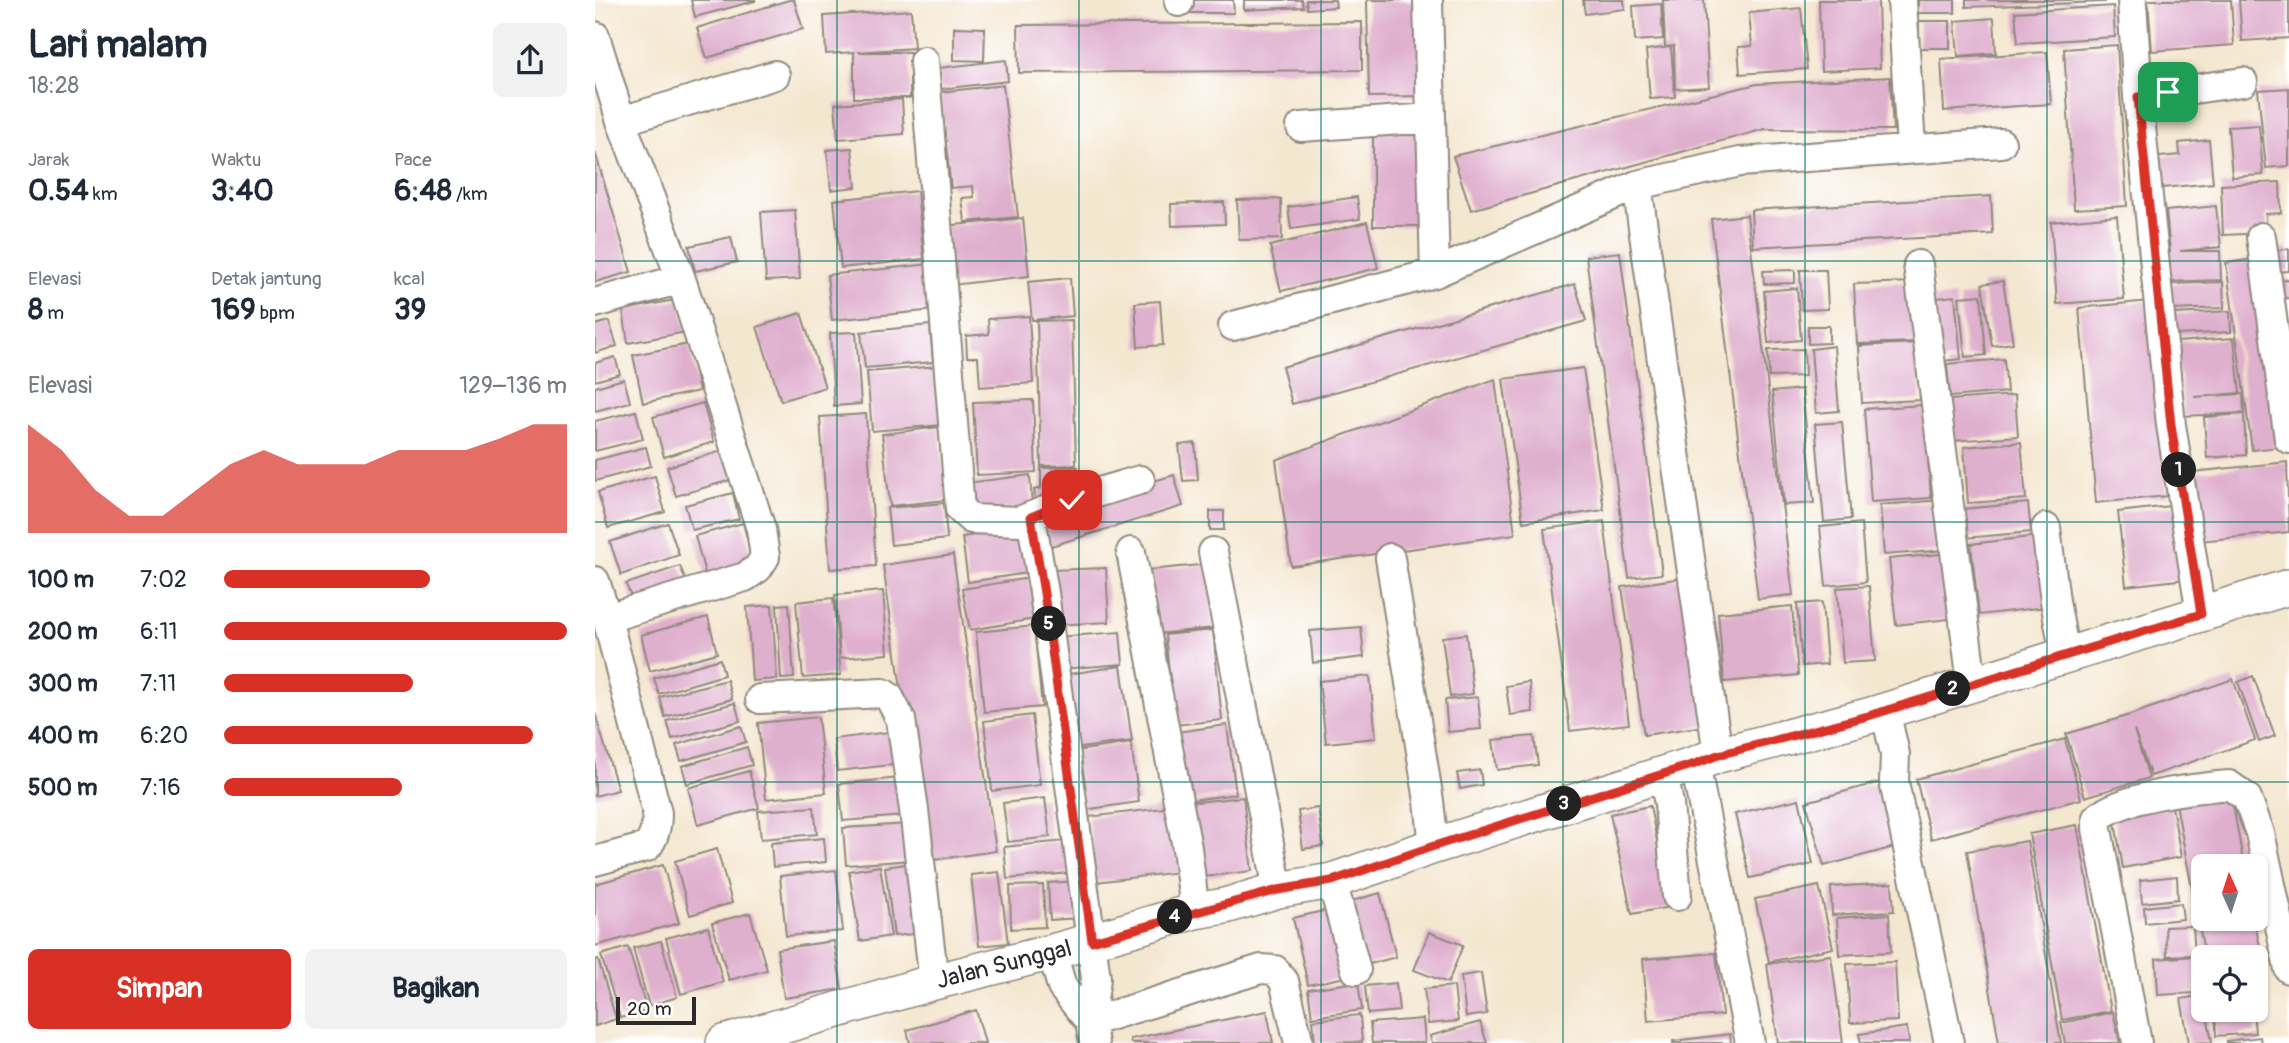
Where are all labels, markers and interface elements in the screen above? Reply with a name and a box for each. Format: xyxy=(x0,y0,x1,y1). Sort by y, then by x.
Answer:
text: Lari malam xyxy=(28,21,208,69)
button: share xyxy=(493,23,567,97)
pin xyxy=(2138,62,2198,122)
text: 18:28 xyxy=(28,71,79,100)
icon: arrive xyxy=(2149,73,2187,111)
text: Jarak xyxy=(28,148,69,172)
text: Waktu xyxy=(211,148,261,172)
text: Pace xyxy=(394,148,432,172)
text: 0.54 xyxy=(28,172,89,209)
text: 3:40 xyxy=(211,172,274,209)
text: 6:48 xyxy=(394,172,452,209)
text: km xyxy=(89,182,118,206)
text: /km xyxy=(452,182,488,206)
text: Elevasi xyxy=(28,267,81,291)
text: Detak jantung xyxy=(211,267,322,291)
text: kcal xyxy=(394,267,425,291)
text: 8 xyxy=(28,291,43,328)
text: 169 xyxy=(211,291,256,328)
text: 39 xyxy=(394,291,426,328)
text: m xyxy=(43,301,64,325)
text: bpm xyxy=(256,301,295,325)
text: Elevasi xyxy=(28,371,92,400)
text: 129–136 m xyxy=(459,371,567,400)
pin: 1 xyxy=(2161,452,2197,488)
text: 1 xyxy=(2175,457,2182,481)
pin xyxy=(1042,470,1102,530)
icon: check xyxy=(1053,481,1091,519)
text: 100 m xyxy=(28,565,94,594)
text: 7:02 xyxy=(140,565,187,594)
pin: 5 xyxy=(1031,606,1067,642)
text: 5 xyxy=(1043,611,1054,635)
text: 200 m xyxy=(28,617,98,646)
text: 6:11 xyxy=(140,617,178,646)
text: 300 m xyxy=(28,669,98,698)
text: 7:11 xyxy=(140,669,176,698)
pin: 2 xyxy=(1935,672,1971,706)
text: 2 xyxy=(1947,676,1958,700)
text: 400 m xyxy=(28,721,98,750)
text: 6:20 xyxy=(140,721,188,750)
text: 500 m xyxy=(28,773,97,802)
text: 7:16 xyxy=(140,773,181,802)
pin: 3 xyxy=(1546,786,1581,822)
text: 3 xyxy=(1558,791,1569,815)
north arrow xyxy=(2191,854,2268,931)
map controls xyxy=(2191,854,2268,1022)
pin: 4 xyxy=(1157,900,1193,934)
text: 4 xyxy=(1169,904,1180,928)
street label: Jalan Sunggal xyxy=(934,934,1075,995)
button: locate xyxy=(2191,945,2268,1022)
button: Simpan xyxy=(28,949,291,1029)
button: Bagikan xyxy=(305,949,567,1029)
scale bar xyxy=(616,994,697,1026)
text: 20 m xyxy=(627,997,672,1021)

